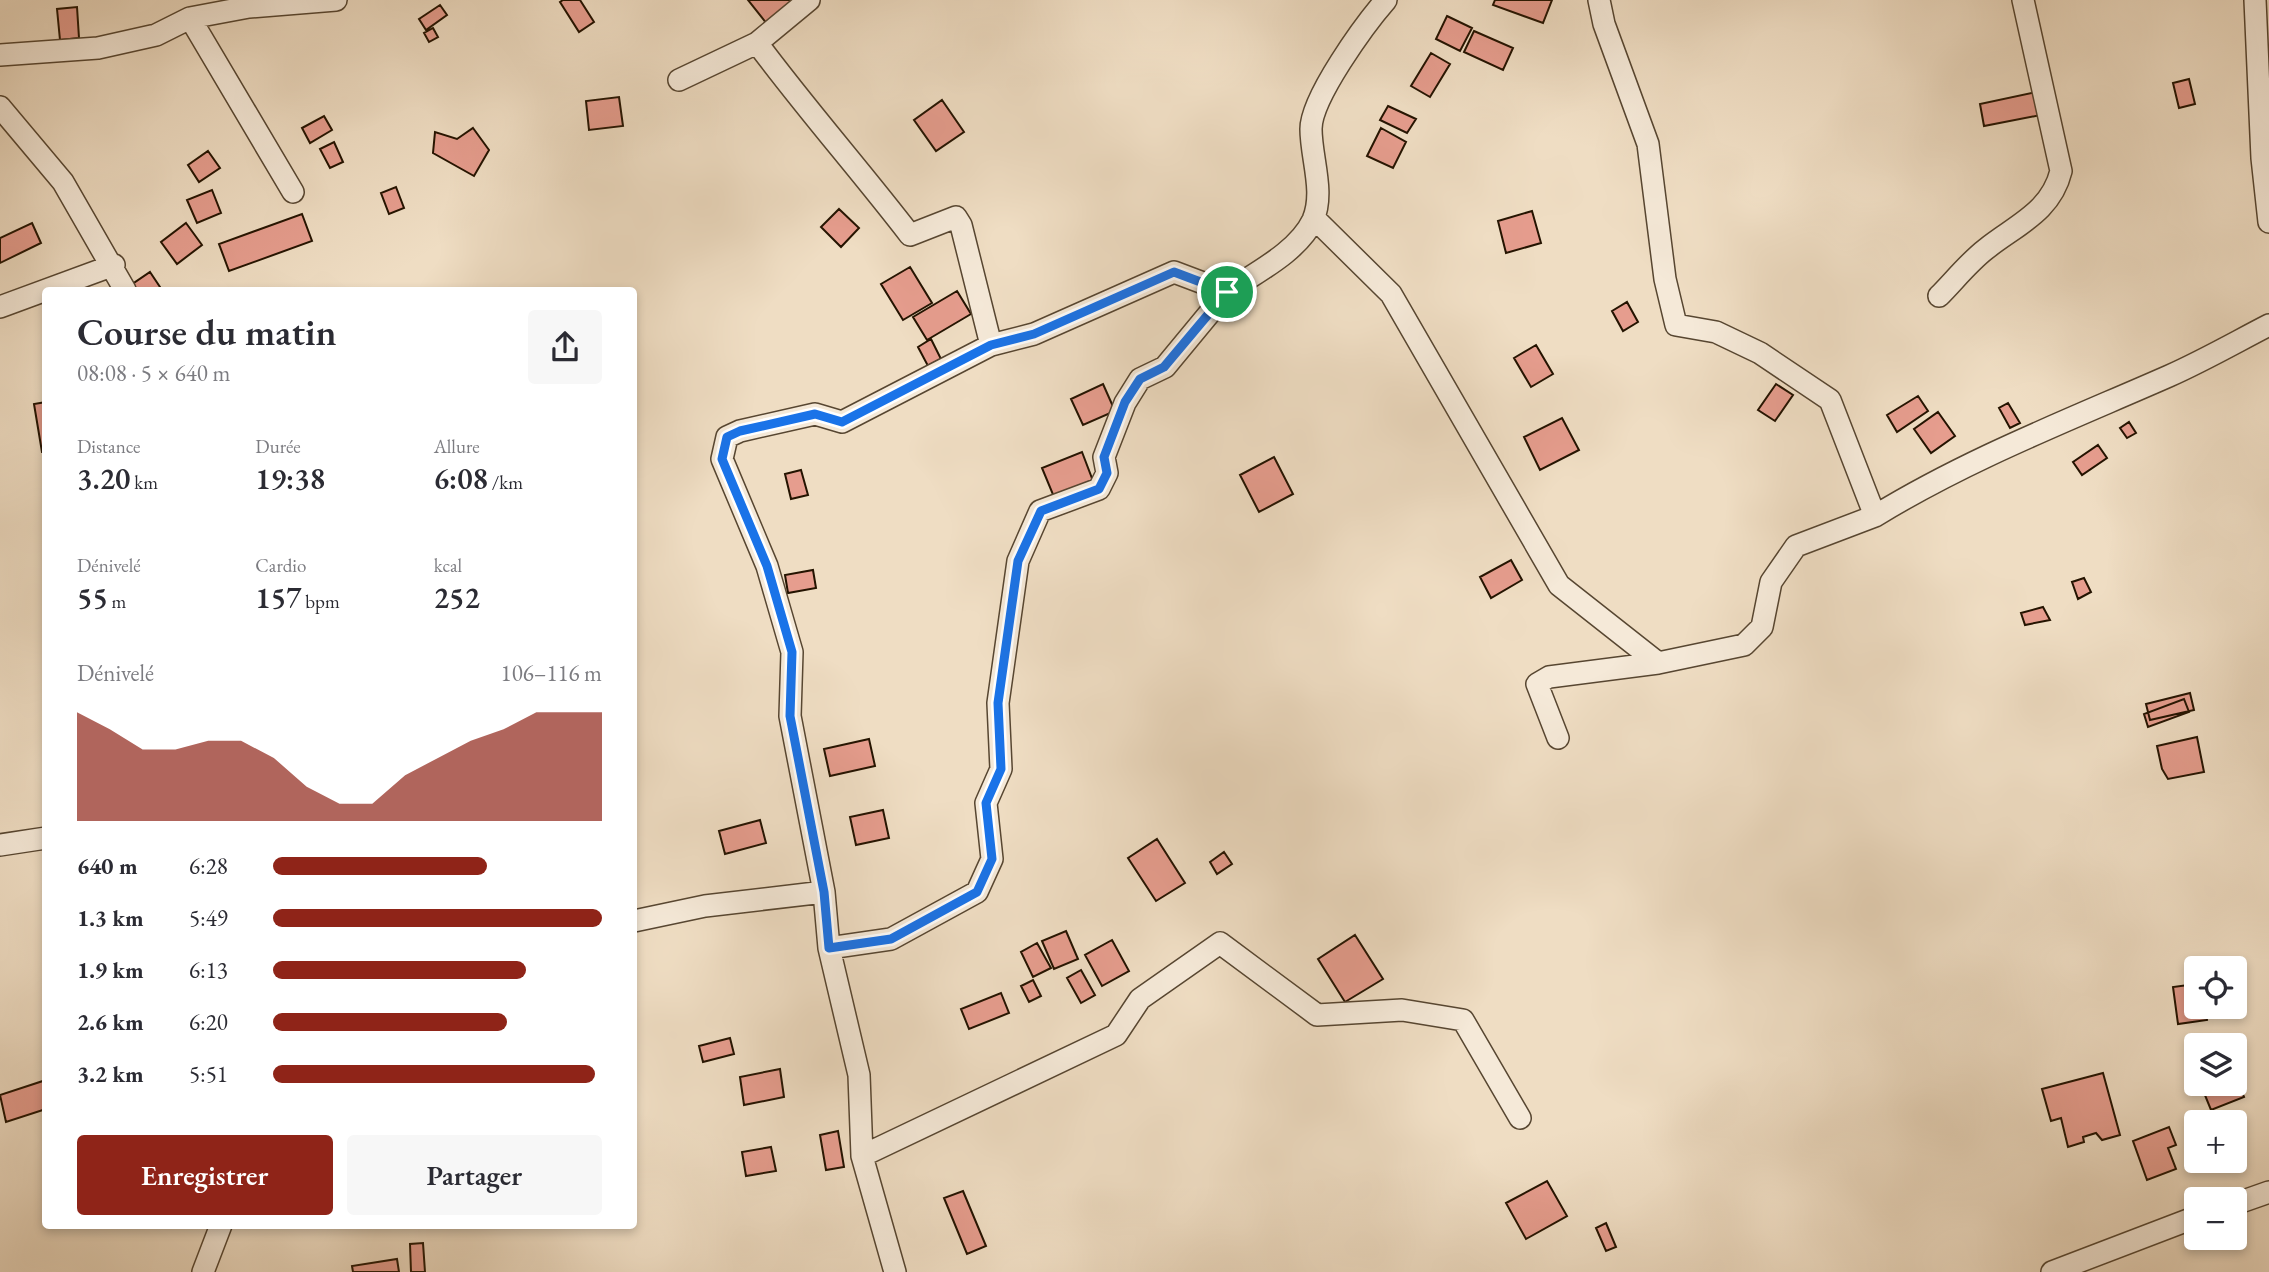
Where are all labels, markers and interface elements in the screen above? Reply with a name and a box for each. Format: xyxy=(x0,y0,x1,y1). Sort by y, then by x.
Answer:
pin xyxy=(1197,262,1257,322)
icon: arrive xyxy=(1208,273,1246,311)
text: Course du matin xyxy=(77,307,337,356)
button: share xyxy=(528,310,602,384)
text: 08:08 · 5 × 640 m xyxy=(77,358,230,388)
text: Distance xyxy=(77,434,140,459)
text: Durée xyxy=(255,434,301,459)
text: Allure xyxy=(434,434,480,459)
text: 3.20 xyxy=(77,459,130,498)
text: 19:38 xyxy=(255,459,325,498)
text: 6:08 xyxy=(434,459,488,498)
text: km xyxy=(130,470,158,495)
text: /km xyxy=(488,470,523,495)
text: Dénivelé xyxy=(77,553,141,578)
text: Cardio xyxy=(255,553,306,578)
text: kcal xyxy=(434,553,462,578)
text: 55 xyxy=(77,578,108,617)
text: 157 xyxy=(255,578,302,617)
text: 252 xyxy=(434,578,480,617)
text: m xyxy=(108,589,126,614)
text: bpm xyxy=(302,589,340,614)
text: Dénivelé xyxy=(77,658,154,688)
text: 106–116 m xyxy=(501,658,602,688)
text: 640 m xyxy=(77,851,138,881)
text: 6:28 xyxy=(189,851,228,881)
text: 1.3 km xyxy=(77,903,144,933)
text: 5:49 xyxy=(189,903,228,933)
text: 1.9 km xyxy=(77,955,144,985)
text: 6:13 xyxy=(189,955,228,985)
map controls xyxy=(2184,956,2247,1250)
button: locate xyxy=(2184,956,2247,1019)
text: 2.6 km xyxy=(77,1007,144,1037)
text: 6:20 xyxy=(189,1007,228,1037)
button: layers xyxy=(2184,1033,2247,1096)
text: 3.2 km xyxy=(77,1059,144,1089)
text: 5:51 xyxy=(189,1059,228,1089)
button: + xyxy=(2184,1110,2247,1173)
button: Enregistrer xyxy=(77,1135,333,1215)
button: Partager xyxy=(347,1135,602,1215)
button: − xyxy=(2184,1187,2247,1250)

